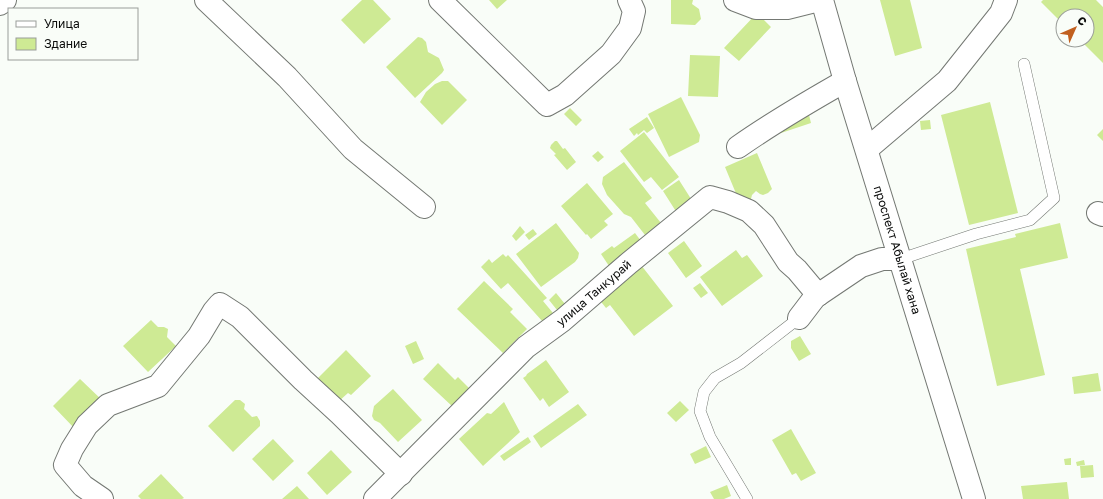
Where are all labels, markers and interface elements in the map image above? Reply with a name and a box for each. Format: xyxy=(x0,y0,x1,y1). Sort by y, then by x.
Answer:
legend xyxy=(8,8,138,60)
north arrow xyxy=(1055,8,1095,48)
text: С xyxy=(1075,13,1090,28)
text: Улица xyxy=(44,16,80,31)
text: Здание xyxy=(44,36,87,51)
street label: проспект Абылай хана xyxy=(871,184,924,316)
street label: улица Танкурай xyxy=(553,256,634,329)

